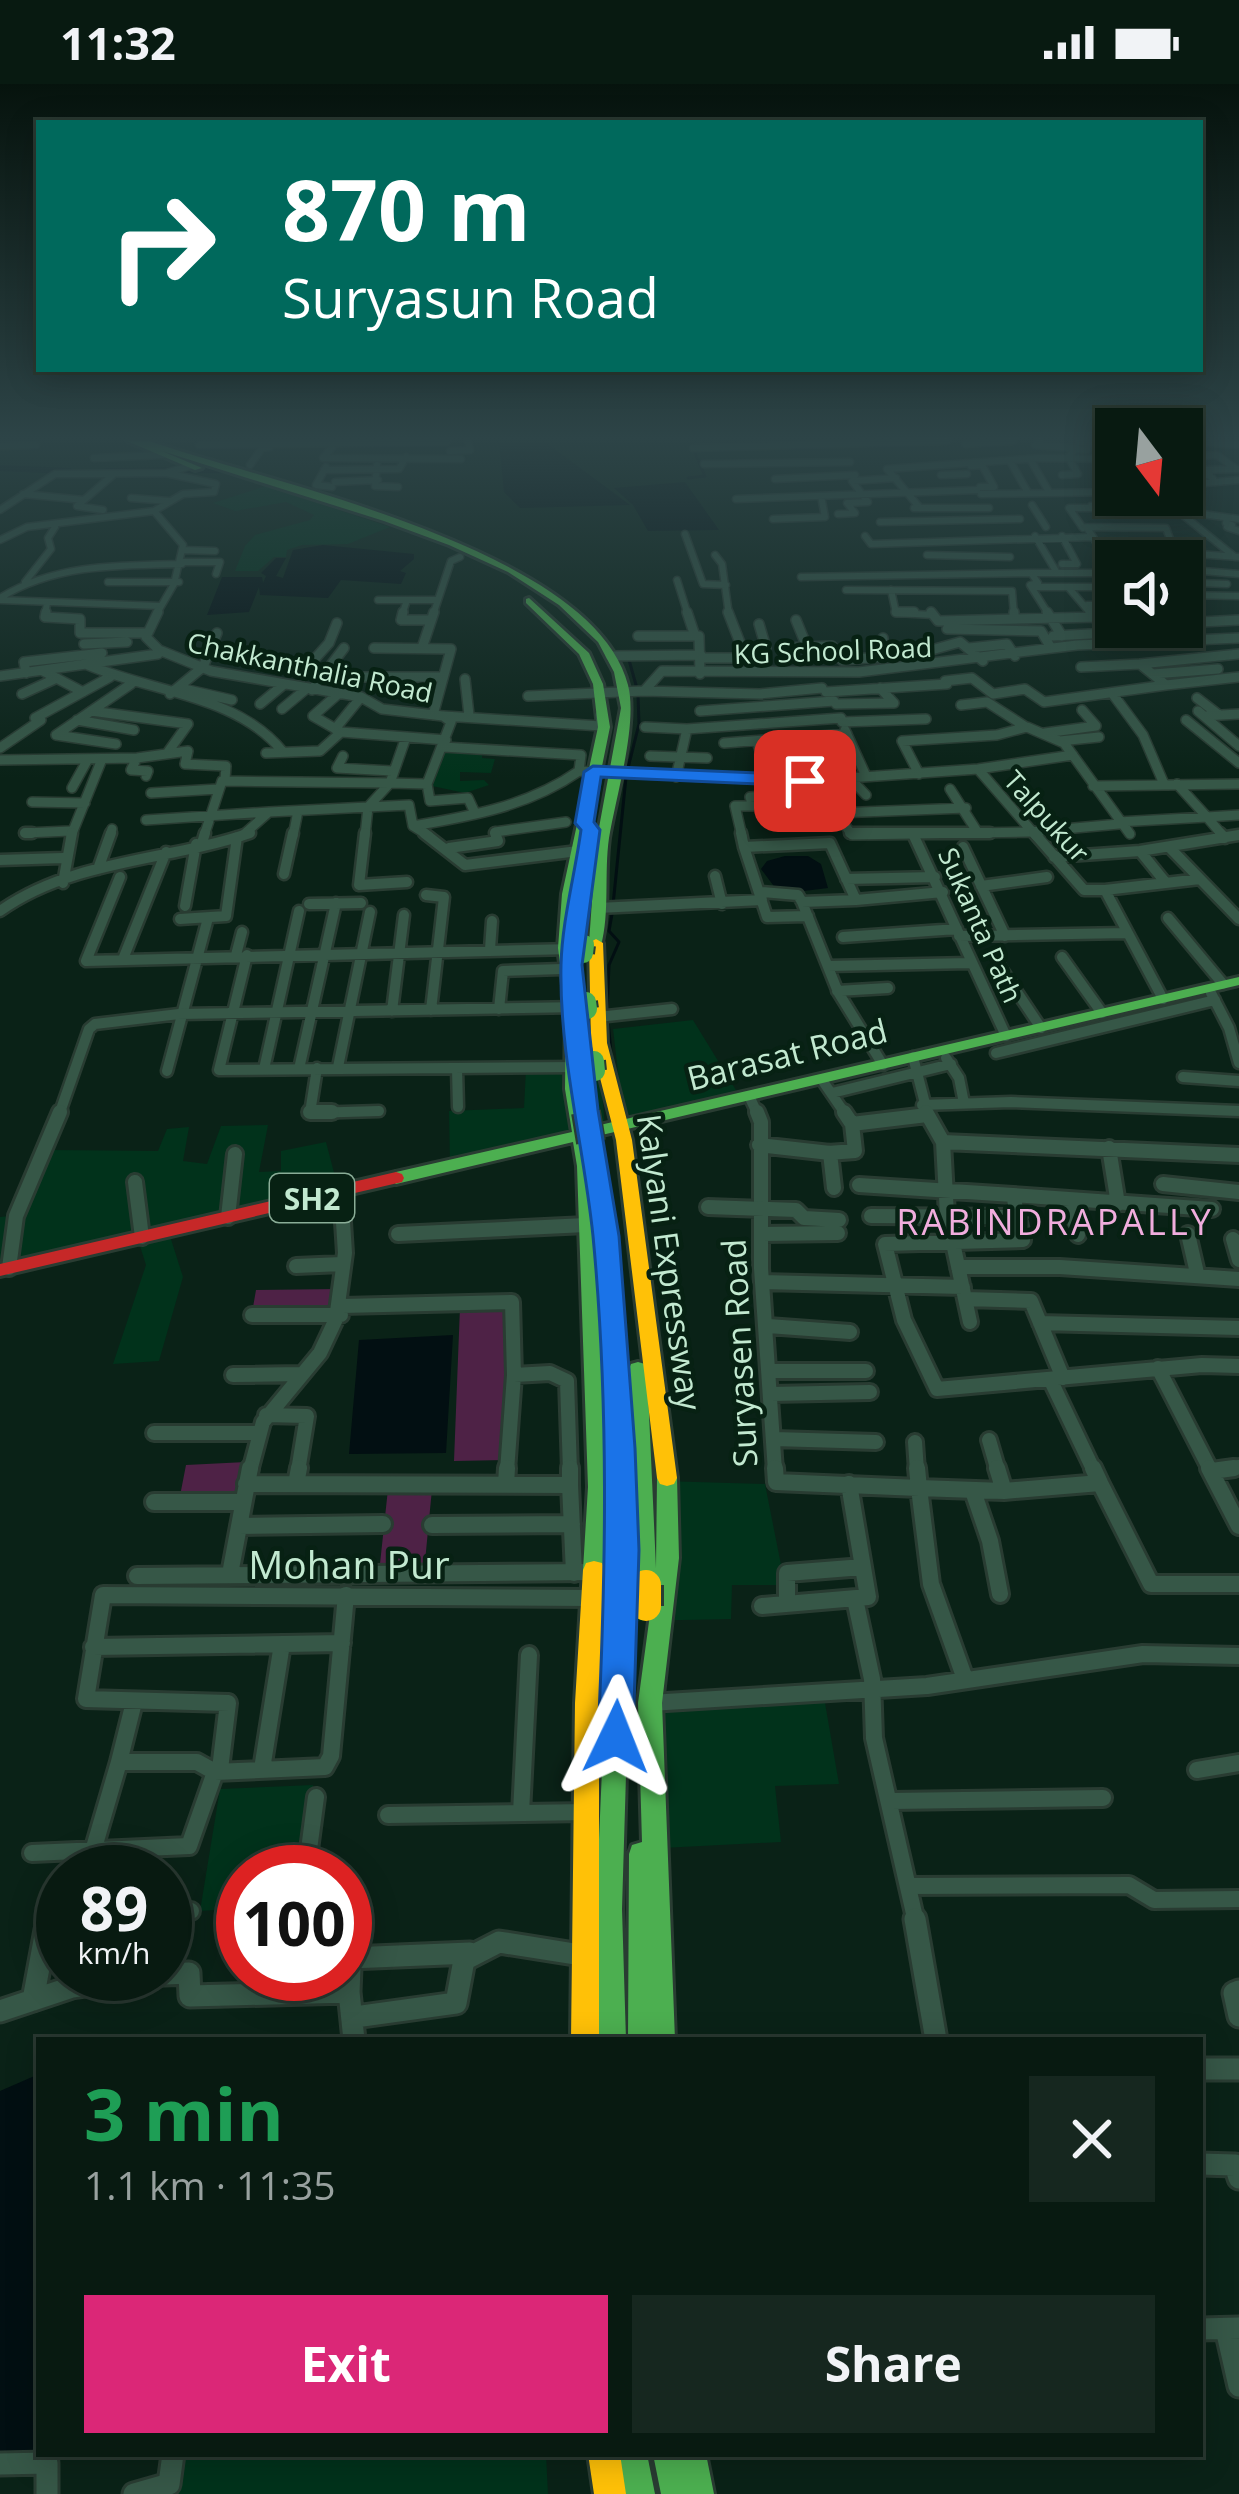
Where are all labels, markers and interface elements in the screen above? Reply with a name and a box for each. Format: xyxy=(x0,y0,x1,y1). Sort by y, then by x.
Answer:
text: 11:32 xyxy=(60,12,176,73)
text: 870 m xyxy=(282,151,530,266)
icon: right xyxy=(84,168,240,324)
text: Suryasun Road xyxy=(282,260,659,334)
north arrow xyxy=(1095,408,1203,516)
map controls xyxy=(1095,408,1203,648)
button: sound xyxy=(1095,540,1203,648)
street label: Chakkanthalia Road xyxy=(184,623,436,711)
street label: KG School Road xyxy=(733,628,933,672)
pin xyxy=(754,730,856,832)
icon: arrive xyxy=(772,748,838,814)
street label: Talpukur xyxy=(996,762,1098,870)
street label: Sukanta Path xyxy=(930,842,1032,1008)
street label: Barasat Road xyxy=(682,1007,892,1101)
street label: Kalyani Expressway xyxy=(627,1111,713,1413)
road number: SH2 xyxy=(270,1174,354,1222)
district label: RABINDRAPALLY xyxy=(896,1197,1214,1246)
street label: Suryasen Road xyxy=(711,1238,767,1468)
street label: Mohan Pur xyxy=(248,1537,450,1590)
position arrow xyxy=(553,1674,679,1800)
speed limit sign: 100 xyxy=(216,1845,372,2001)
text: 89 xyxy=(80,1867,148,1949)
text: km/h xyxy=(78,1932,150,1973)
text: 3 min xyxy=(84,2064,284,2162)
button: close xyxy=(1029,2076,1155,2202)
text: 1.1 km · 11:35 xyxy=(84,2158,336,2211)
button: Exit xyxy=(84,2295,608,2433)
button: Share xyxy=(632,2295,1155,2433)

